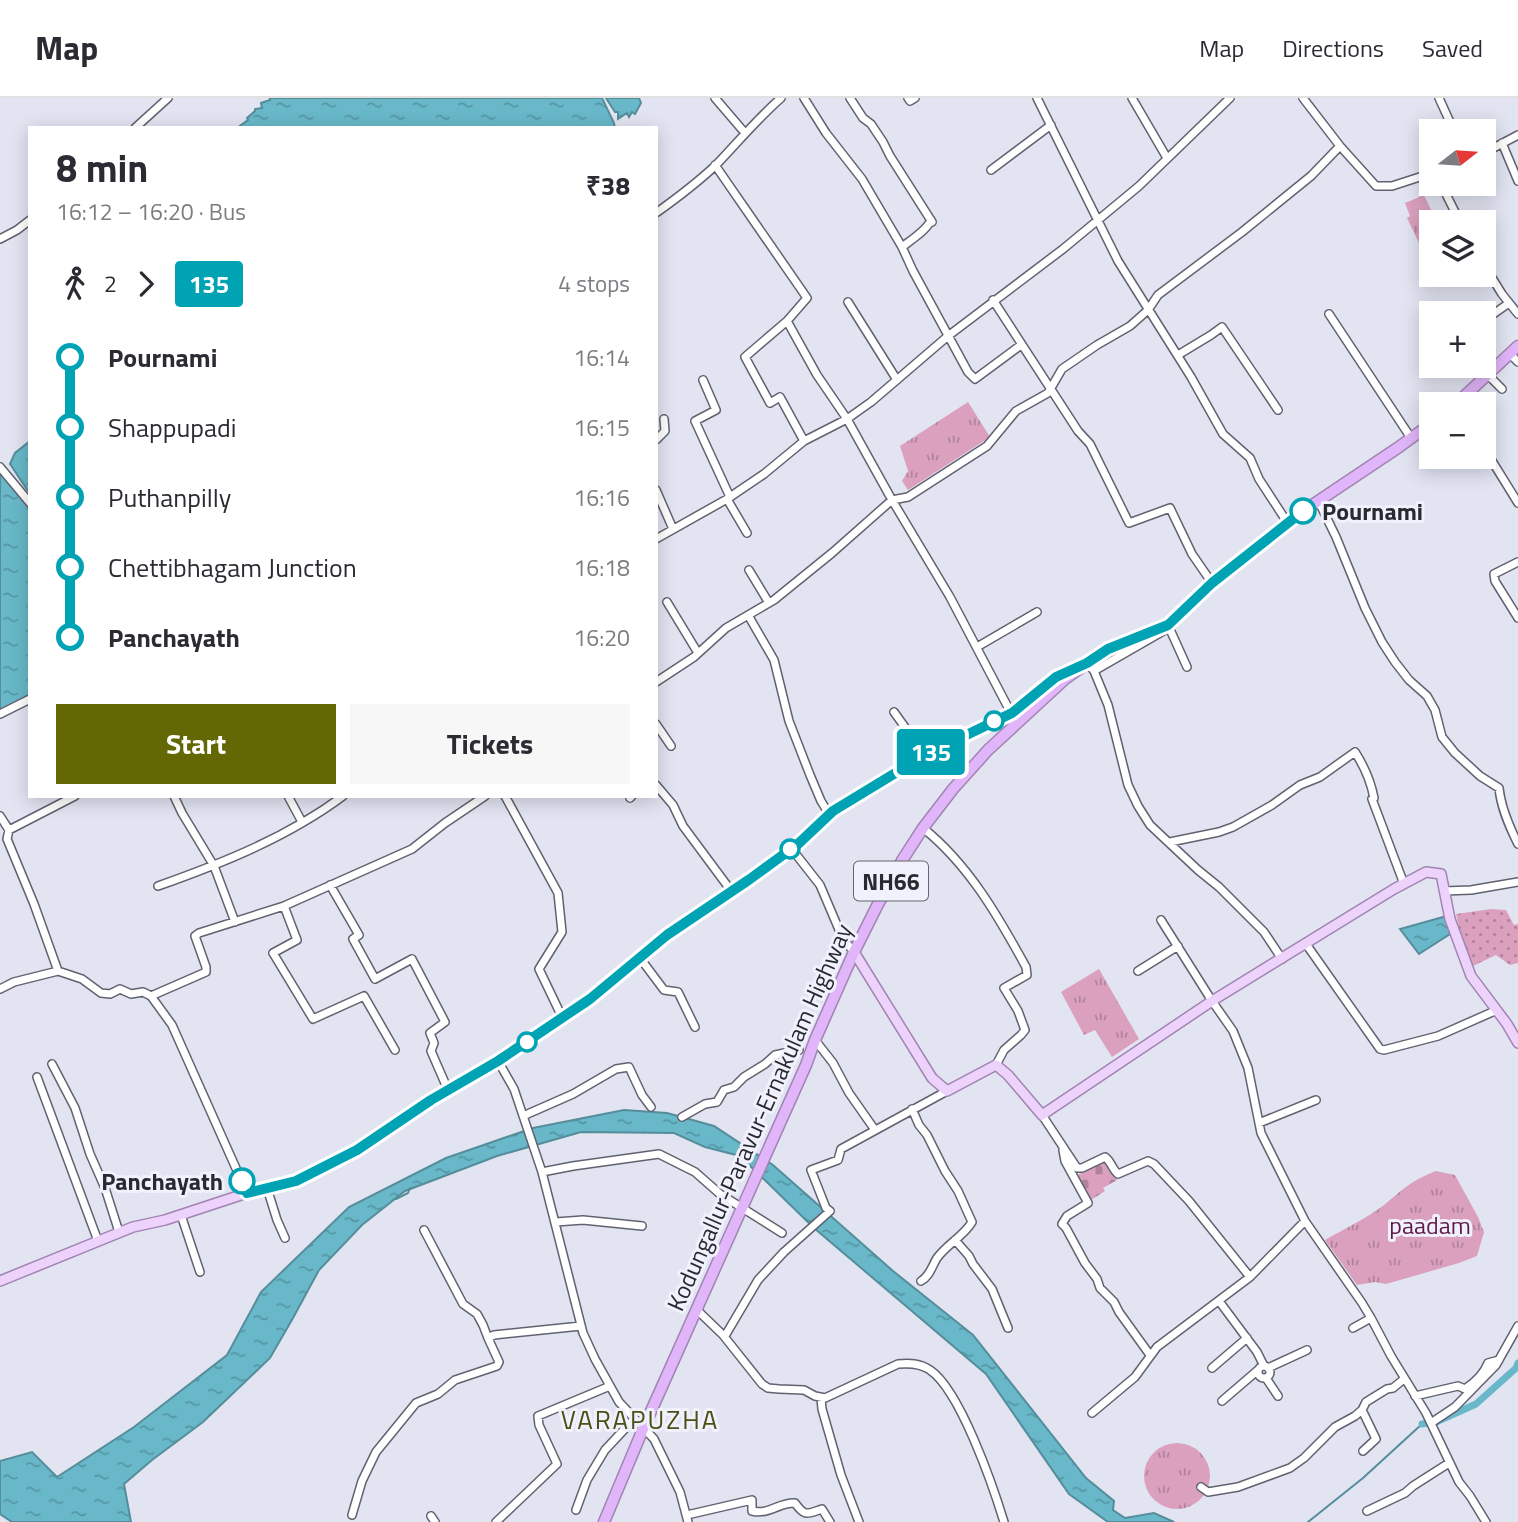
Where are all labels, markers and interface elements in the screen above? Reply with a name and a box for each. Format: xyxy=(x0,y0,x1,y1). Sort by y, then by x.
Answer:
text: Map xyxy=(35,23,98,73)
text: Map xyxy=(1199,30,1244,66)
text: Directions xyxy=(1282,30,1384,66)
text: Saved xyxy=(1422,30,1483,66)
north arrow xyxy=(1419,119,1496,196)
map controls xyxy=(1419,119,1496,469)
text: 8 min xyxy=(56,139,148,197)
text: ₹38 xyxy=(586,166,630,205)
text: 16:12 – 16:20 · Bus xyxy=(56,194,246,229)
button: layers xyxy=(1419,210,1496,287)
icon: walk xyxy=(56,265,94,303)
icon: forward xyxy=(127,265,165,303)
text: 2 xyxy=(104,266,117,301)
text: 135 xyxy=(189,266,229,302)
text: 4 stops xyxy=(558,266,630,301)
button: + xyxy=(1419,301,1496,378)
text: Pournami xyxy=(108,338,217,377)
text: 16:14 xyxy=(573,340,630,375)
button: − xyxy=(1419,392,1496,469)
text: Shappupadi xyxy=(108,408,236,447)
text: 16:15 xyxy=(573,410,630,445)
text: Puthanpilly xyxy=(108,478,231,517)
text: 16:16 xyxy=(573,480,630,515)
place label: Pournami xyxy=(1322,493,1423,529)
marker: Pournami xyxy=(1290,498,1316,524)
text: Chettibhagam Junction xyxy=(108,548,357,587)
text: 16:18 xyxy=(573,550,630,585)
text: Panchayath xyxy=(108,618,240,657)
text: 16:20 xyxy=(573,620,630,655)
button: Start xyxy=(56,704,336,784)
button: Tickets xyxy=(350,704,630,784)
unlabelled marker xyxy=(984,711,1004,731)
line badge: 135 xyxy=(891,729,971,775)
text: 135 xyxy=(911,734,951,770)
unlabelled marker xyxy=(780,839,800,859)
road number: NH66 xyxy=(854,862,928,901)
street label: Kodungallur-Paravur-Ernakulam Highway xyxy=(657,917,861,1316)
unlabelled marker xyxy=(517,1032,537,1052)
place label: Panchayath xyxy=(101,1163,223,1199)
marker: Panchayath xyxy=(229,1168,255,1194)
park label: paadam xyxy=(1389,1207,1471,1243)
district label: VARAPUZHA xyxy=(561,1400,719,1439)

